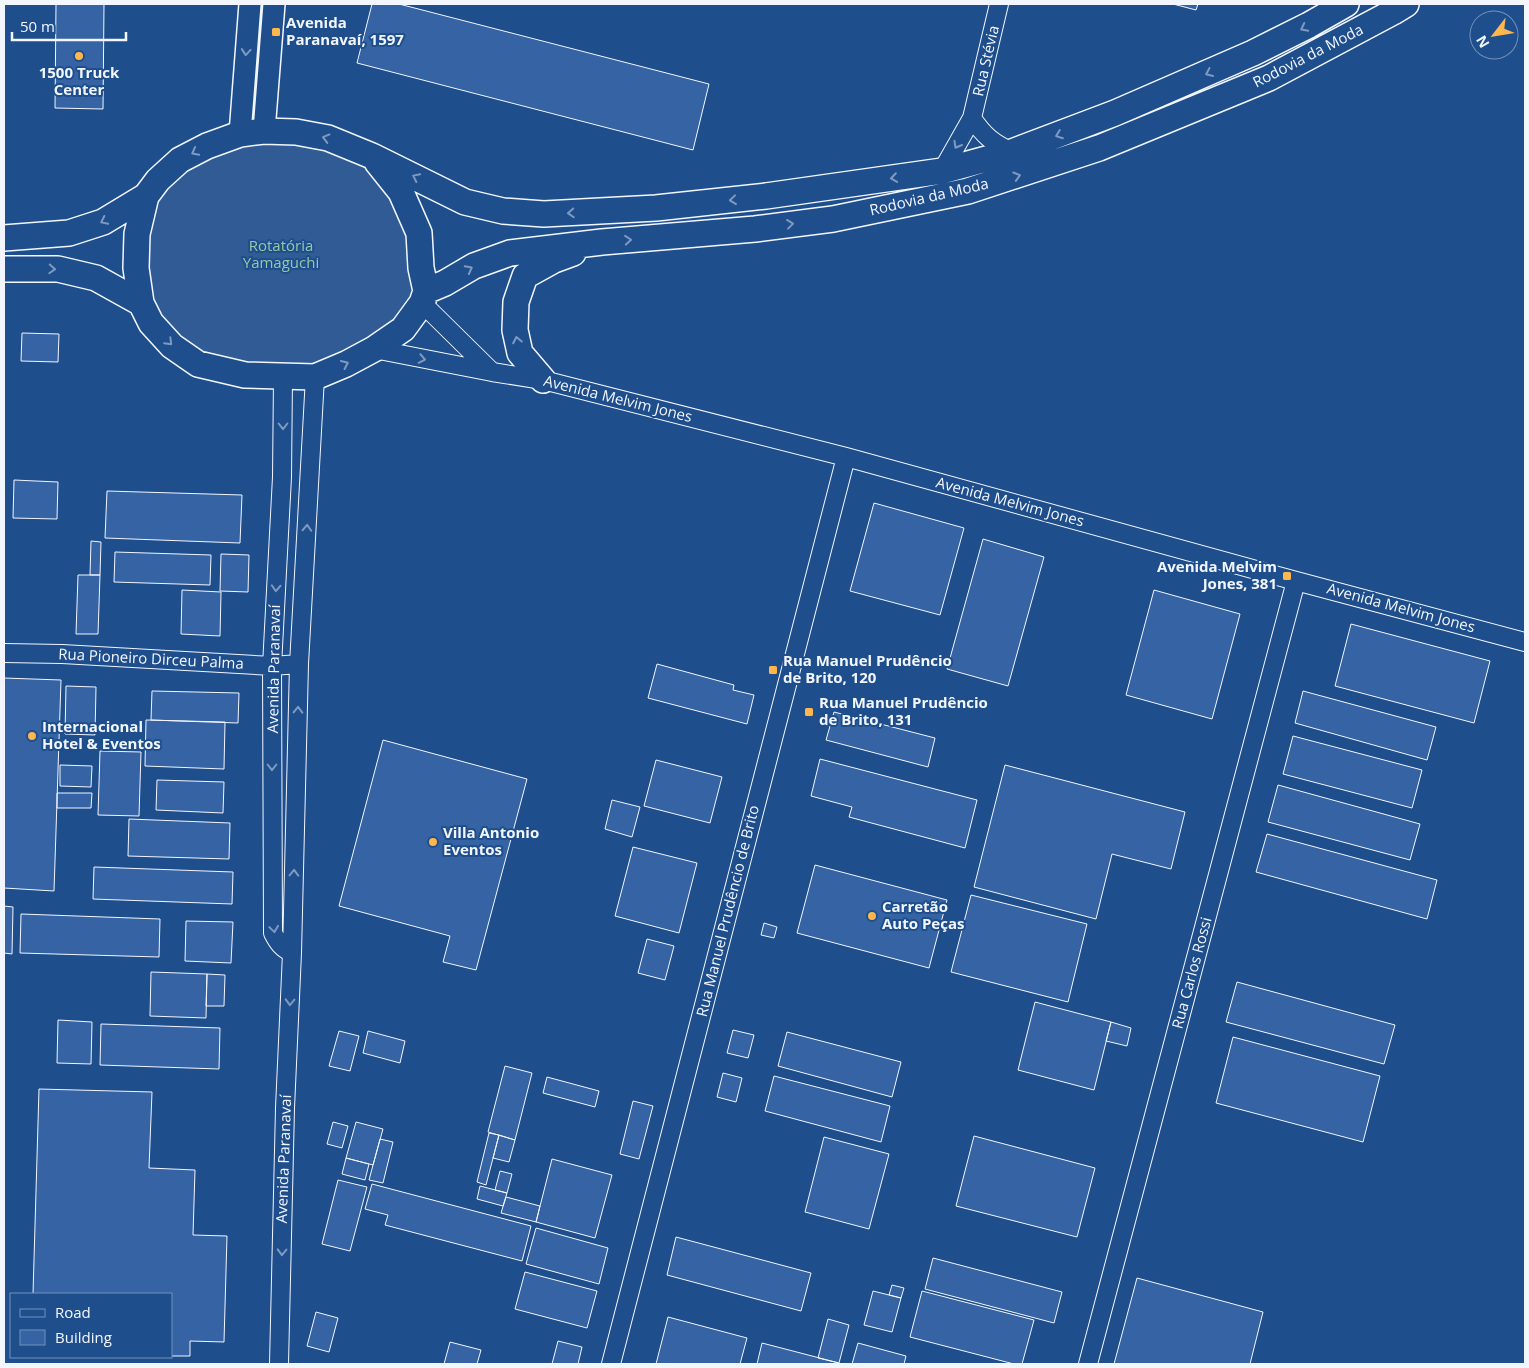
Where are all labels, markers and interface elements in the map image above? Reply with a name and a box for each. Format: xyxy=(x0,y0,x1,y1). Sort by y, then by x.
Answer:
scale bar xyxy=(12,10,126,42)
north arrow xyxy=(1469,10,1519,60)
place label: Avenida Paranavaí, 1597 xyxy=(286,12,404,49)
text: 50 m xyxy=(20,16,55,36)
street label: Rodovia da Moda xyxy=(1249,19,1366,92)
one-way arrow xyxy=(1300,22,1309,32)
street label: Rua Stévia xyxy=(967,23,1003,98)
marker: Avenida Paranavaí, 1597 xyxy=(270,26,282,38)
text: N xyxy=(1471,32,1494,52)
one-way arrow xyxy=(241,49,252,57)
marker: 1500 Truck Center xyxy=(73,50,85,62)
place label: 1500 Truck Center xyxy=(39,62,120,99)
one-way arrow xyxy=(1205,67,1214,77)
one-way arrow xyxy=(1055,129,1063,139)
one-way arrow xyxy=(323,134,331,144)
one-way arrow xyxy=(954,139,964,148)
one-way arrow xyxy=(191,146,200,156)
one-way arrow xyxy=(1012,171,1020,181)
one-way arrow xyxy=(890,172,898,182)
street label: Rodovia da Moda xyxy=(867,173,990,219)
one-way arrow xyxy=(412,174,421,184)
one-way arrow xyxy=(729,194,737,205)
one-way arrow xyxy=(567,207,575,218)
one-way arrow xyxy=(100,214,109,225)
one-way arrow xyxy=(786,219,794,230)
park label: Rotatória Yamaguchi xyxy=(243,235,319,272)
one-way arrow xyxy=(624,235,632,246)
one-way arrow xyxy=(49,264,57,275)
one-way arrow xyxy=(464,266,473,276)
one-way arrow xyxy=(513,335,523,344)
one-way arrow xyxy=(163,336,172,345)
one-way arrow xyxy=(418,353,426,363)
one-way arrow xyxy=(340,360,349,371)
street label: Avenida Melvim Jones xyxy=(542,370,695,426)
one-way arrow xyxy=(278,422,288,430)
street label: Avenida Melvim Jones xyxy=(934,472,1086,530)
one-way arrow xyxy=(301,523,312,531)
place label: Avenida Melvim Jones, 381 xyxy=(1157,556,1277,593)
marker: Avenida Melvim Jones, 381 xyxy=(1281,570,1293,582)
street label: Avenida Melvim Jones xyxy=(1325,578,1477,636)
one-way arrow xyxy=(271,585,282,593)
street label: Avenida Paranavaí xyxy=(262,603,284,734)
street label: Rua Pioneiro Dirceu Palma xyxy=(58,643,244,673)
place label: Rua Manuel Prudêncio de Brito, 120 xyxy=(783,650,952,687)
marker: Rua Manuel Prudêncio de Brito, 120 xyxy=(767,664,779,676)
place label: Rua Manuel Prudêncio de Brito, 131 xyxy=(819,692,988,729)
one-way arrow xyxy=(292,706,303,714)
marker: Rua Manuel Prudêncio de Brito, 131 xyxy=(803,706,815,718)
place label: Internacional Hotel & Eventos xyxy=(42,716,161,753)
marker: Internacional Hotel & Eventos xyxy=(26,730,38,742)
one-way arrow xyxy=(267,764,277,771)
street label: Rua Manuel Prudêncio de Brito xyxy=(691,803,763,1019)
place label: Villa Antonio Eventos xyxy=(443,822,539,859)
marker: Villa Antonio Eventos xyxy=(427,836,439,848)
one-way arrow xyxy=(289,868,299,876)
place label: Carretão Auto Peças xyxy=(882,896,964,933)
marker: Carretão Auto Peças xyxy=(866,910,878,922)
street label: Rua Carlos Rossi xyxy=(1167,915,1216,1031)
one-way arrow xyxy=(268,926,279,934)
one-way arrow xyxy=(285,998,295,1006)
street label: Avenida Paranavaí xyxy=(271,1093,295,1224)
one-way arrow xyxy=(277,1248,287,1256)
legend xyxy=(10,1293,172,1358)
text: Road xyxy=(55,1302,91,1322)
text: Building xyxy=(55,1327,112,1347)

